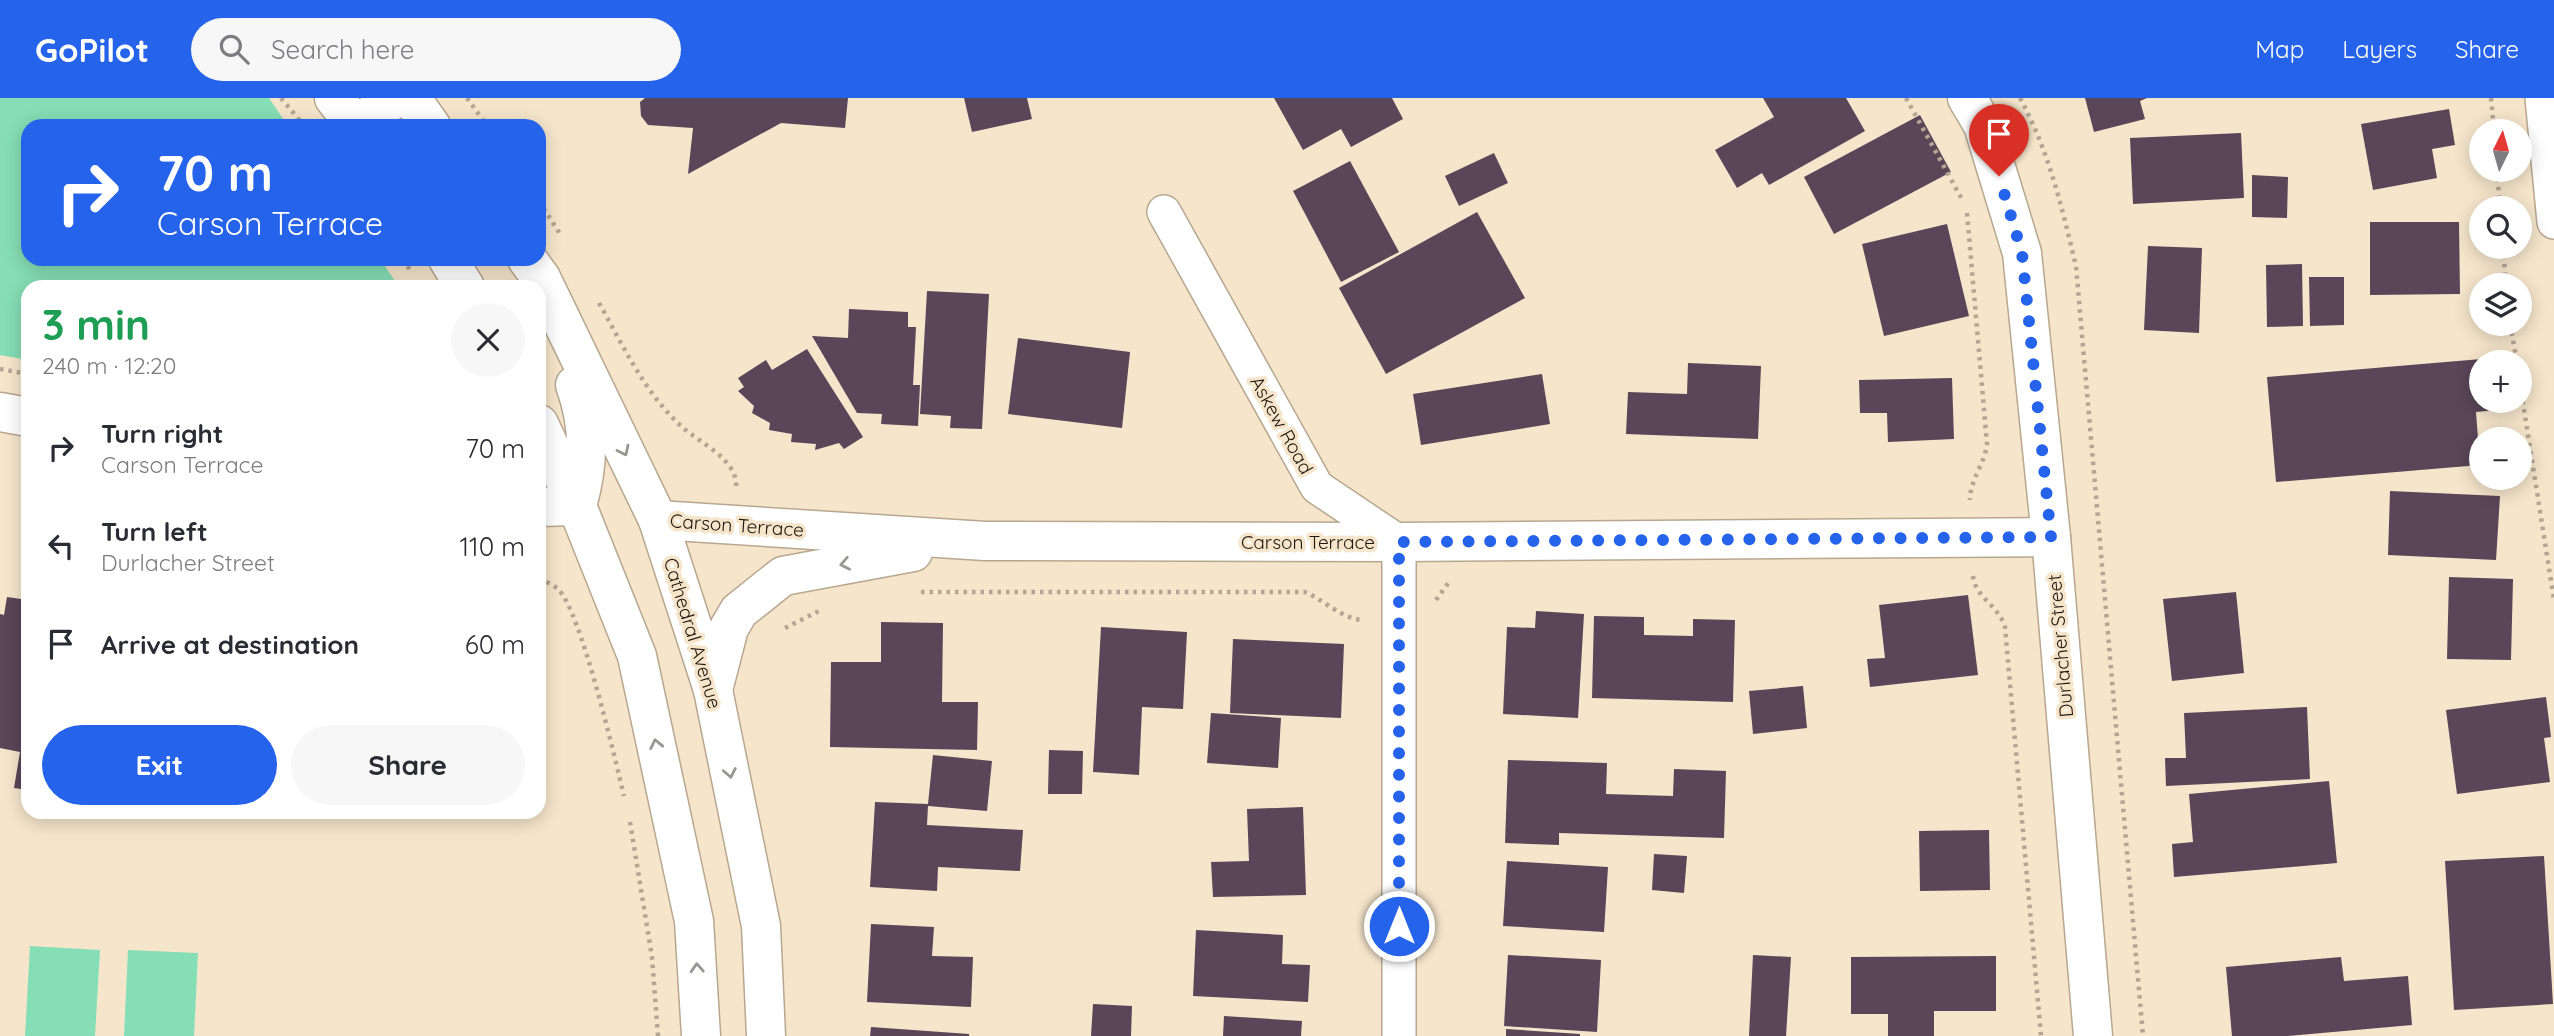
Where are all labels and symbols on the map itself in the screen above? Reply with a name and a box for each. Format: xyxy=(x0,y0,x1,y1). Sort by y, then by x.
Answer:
pin xyxy=(1969,104,2029,176)
north arrow xyxy=(2469,119,2532,182)
street label: Askew Road xyxy=(1245,372,1319,478)
one-way arrow xyxy=(616,444,630,456)
street label: Carson Terrace xyxy=(669,508,805,542)
street label: Carson Terrace xyxy=(1241,530,1375,554)
street label: Cathedral Avenue xyxy=(659,555,727,711)
one-way arrow xyxy=(839,555,851,570)
street label: Durlacher Street xyxy=(2042,573,2078,719)
one-way arrow xyxy=(650,738,665,750)
one-way arrow xyxy=(722,767,737,779)
position arrow xyxy=(1362,889,1436,963)
one-way arrow xyxy=(690,962,705,973)

